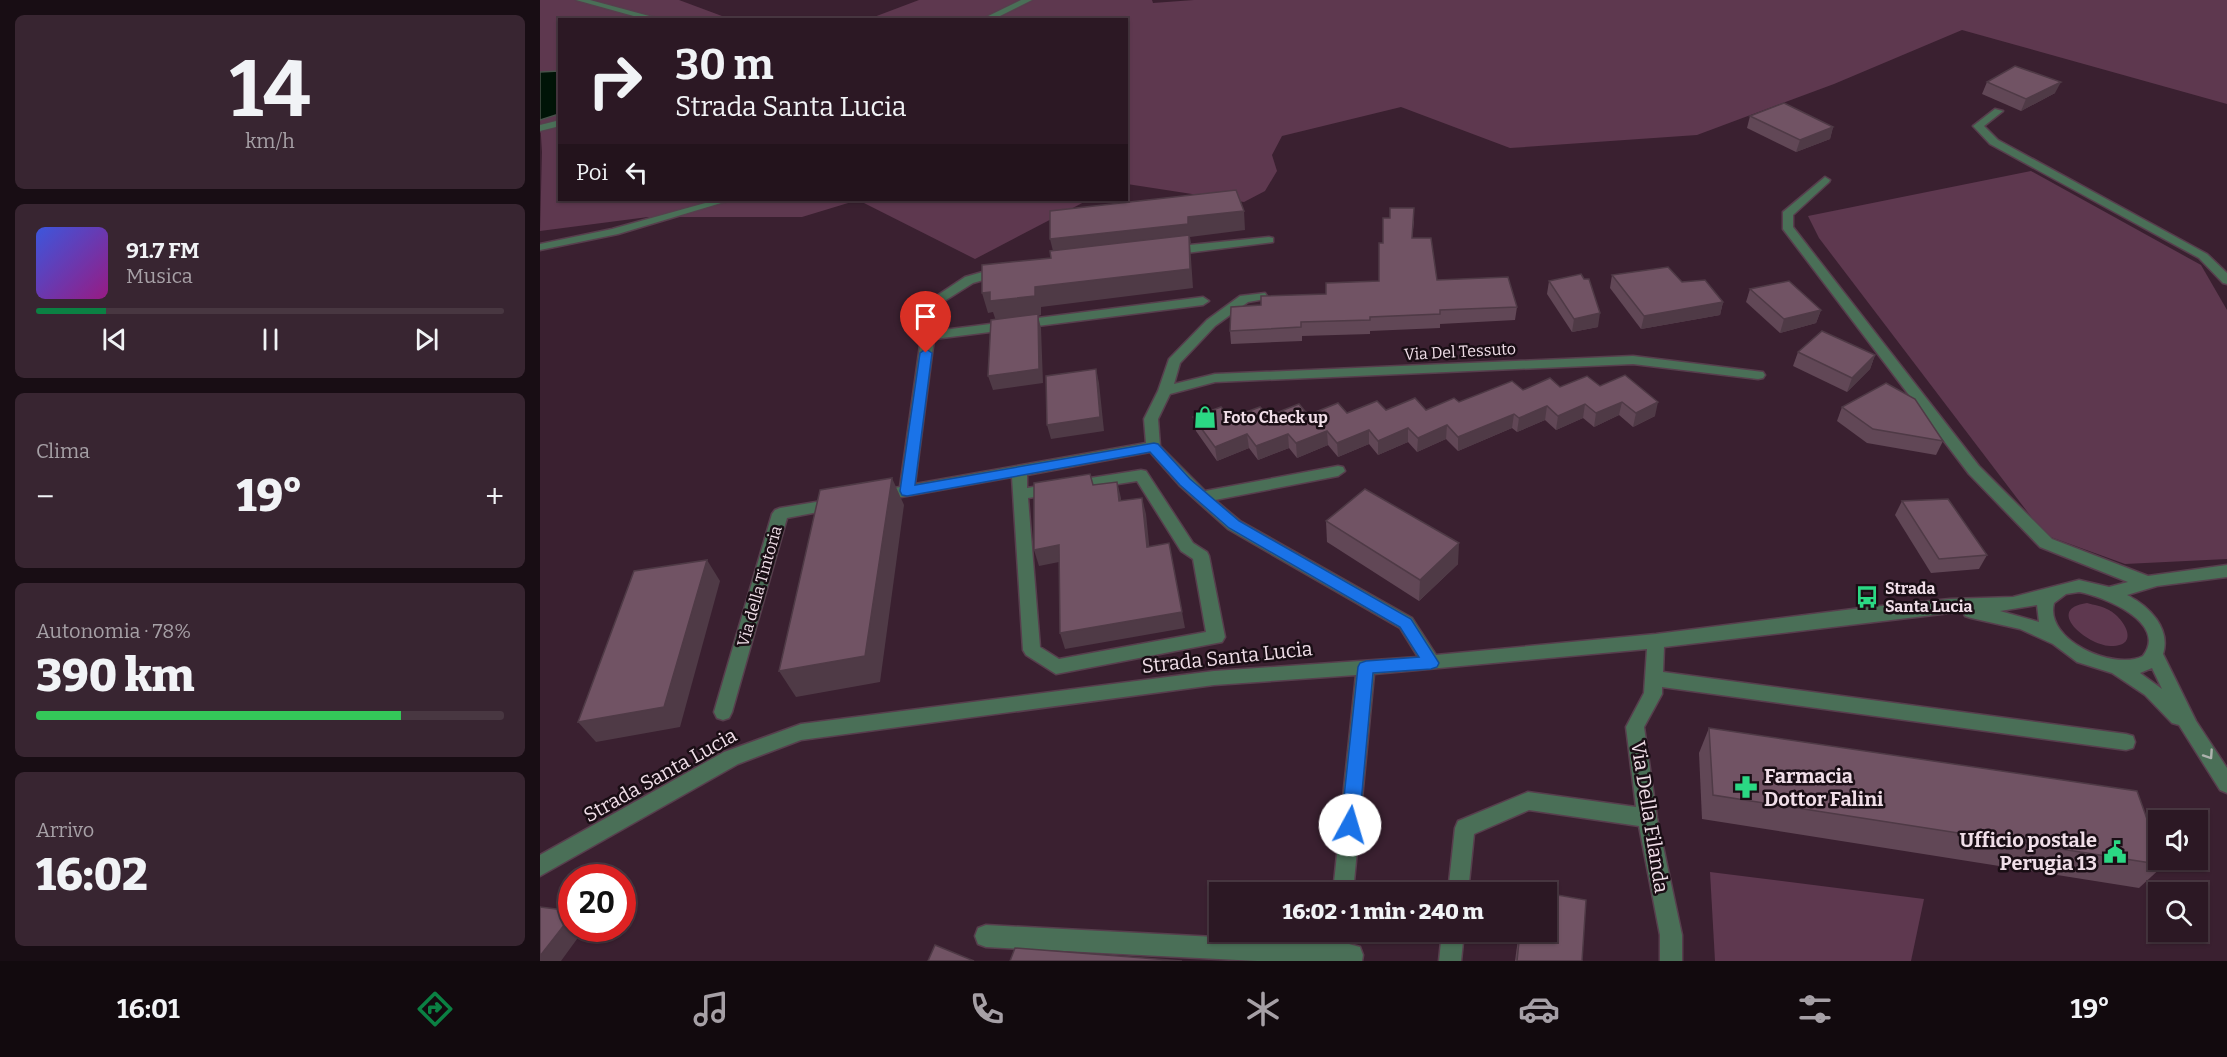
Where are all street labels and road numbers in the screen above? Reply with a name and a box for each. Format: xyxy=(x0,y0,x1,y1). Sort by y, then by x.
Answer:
street label: Via Del Tessuto xyxy=(1404,339,1517,364)
street label: Via della Tintoria xyxy=(733,523,786,649)
street label: Strada Santa Lucia xyxy=(1140,636,1314,678)
street label: Strada Santa Lucia xyxy=(579,723,741,827)
street label: Via Della Filanda xyxy=(1626,739,1674,895)

